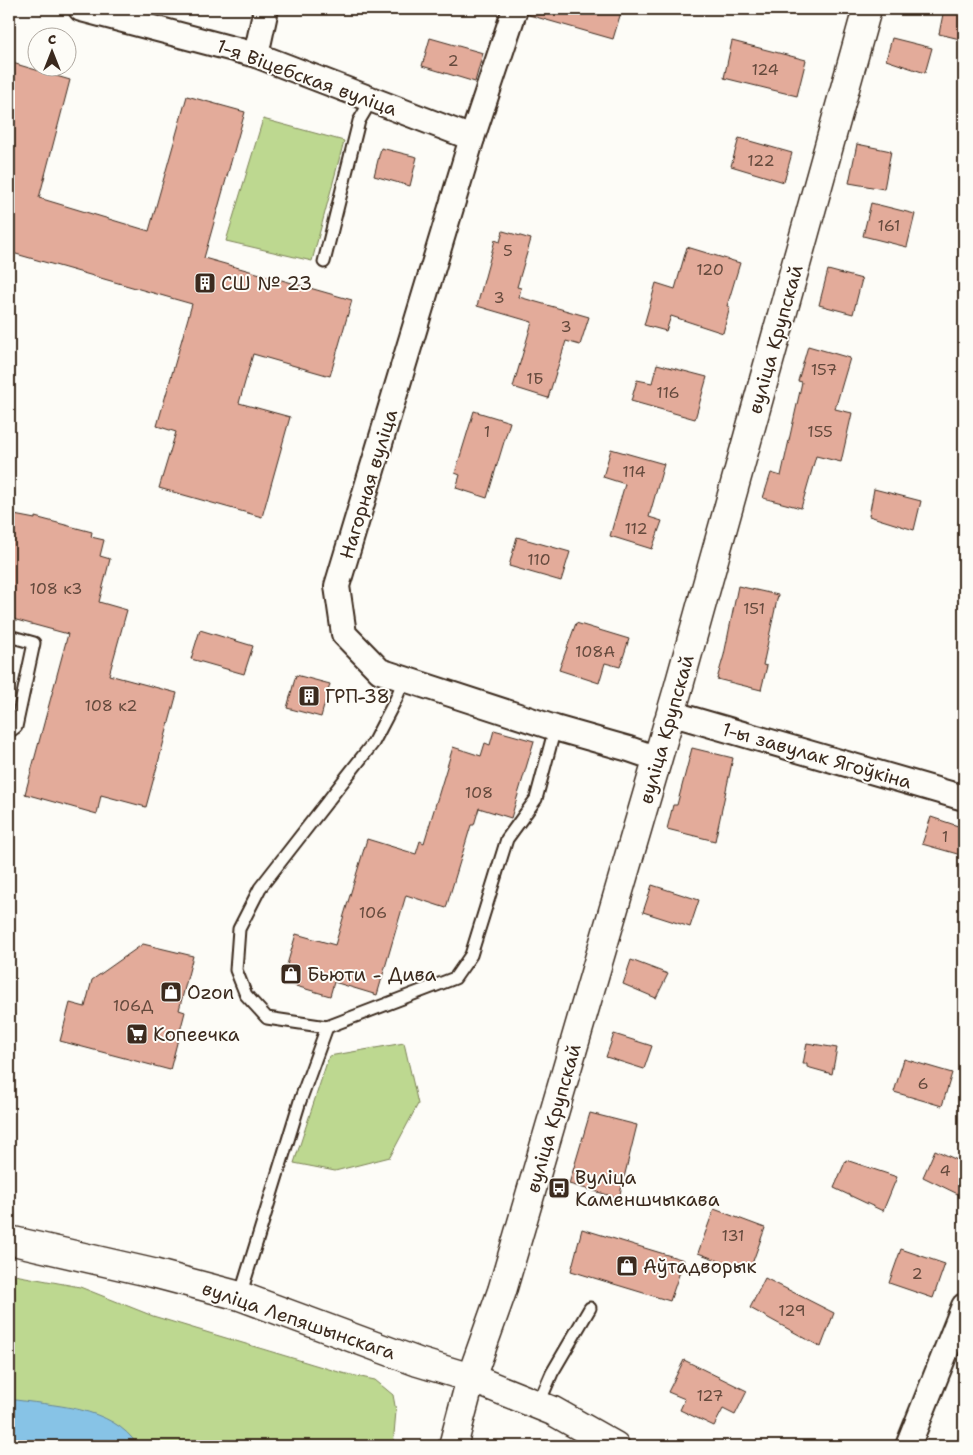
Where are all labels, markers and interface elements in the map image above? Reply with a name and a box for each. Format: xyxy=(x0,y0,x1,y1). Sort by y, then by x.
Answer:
north arrow xyxy=(28,28,78,78)
text: С xyxy=(48,30,56,48)
street label: 1-я Віцебская вуліца xyxy=(213,33,401,122)
house number: 2 xyxy=(447,50,459,71)
house number: 124 xyxy=(751,59,779,80)
house number: 122 xyxy=(747,150,775,171)
house number: 161 xyxy=(878,215,900,236)
house number: 5 xyxy=(503,240,513,261)
house number: 120 xyxy=(696,259,724,280)
street label: вуліца Крупскай xyxy=(742,262,809,417)
building icon: СШ № 23 xyxy=(193,271,217,295)
place label: СШ № 23 xyxy=(221,271,312,296)
house number: 3 xyxy=(493,287,505,308)
house number: 3 xyxy=(560,316,572,337)
house number: 157 xyxy=(811,359,837,380)
house number: 1Б xyxy=(526,368,544,389)
house number: 116 xyxy=(656,382,680,403)
street label: Нагорная вуліца xyxy=(334,406,403,562)
house number: 1 xyxy=(484,421,490,442)
house number: 155 xyxy=(807,421,833,442)
house number: 114 xyxy=(622,461,646,482)
house number: 112 xyxy=(624,518,648,539)
house number: 110 xyxy=(527,549,551,570)
house number: 108 к3 xyxy=(29,578,83,599)
house number: 151 xyxy=(743,598,765,619)
house number: 108А xyxy=(575,641,615,662)
street label: вуліца Крупскай xyxy=(633,652,700,807)
building icon: ГРП-38 xyxy=(297,684,321,708)
place label: ГРП-38 xyxy=(325,684,390,709)
house number: 108 к2 xyxy=(84,695,138,716)
street label: 1-ы завулак Ягоўкіна xyxy=(719,716,915,795)
house number: 108 xyxy=(465,782,493,803)
house number: 1 xyxy=(942,826,948,847)
house number: 106 xyxy=(359,902,387,923)
shop icon: Бьюти - Дива xyxy=(279,962,303,986)
place label: Бьюти - Дива xyxy=(307,962,437,987)
shop icon: Ozon xyxy=(159,980,183,1004)
place label: Ozon xyxy=(187,980,234,1005)
house number: 106Д xyxy=(113,995,153,1016)
supermarket icon: Копеечка xyxy=(125,1022,149,1046)
place label: Копеечка xyxy=(153,1022,240,1047)
street label: вуліца Крупскай xyxy=(520,1041,587,1196)
house number: 6 xyxy=(917,1073,929,1094)
house number: 4 xyxy=(939,1160,951,1181)
place label: Вуліца Каменшчыкава xyxy=(575,1165,720,1212)
bus stop icon: Вуліца Каменшчыкава xyxy=(547,1176,571,1200)
house number: 131 xyxy=(722,1225,744,1246)
shop icon: Аўтадворык xyxy=(615,1254,639,1278)
place label: Аўтадворык xyxy=(643,1254,757,1279)
house number: 2 xyxy=(911,1263,923,1284)
street label: вуліца Лепяшынскага xyxy=(199,1276,399,1365)
house number: 129 xyxy=(778,1300,806,1321)
house number: 127 xyxy=(696,1385,724,1406)

